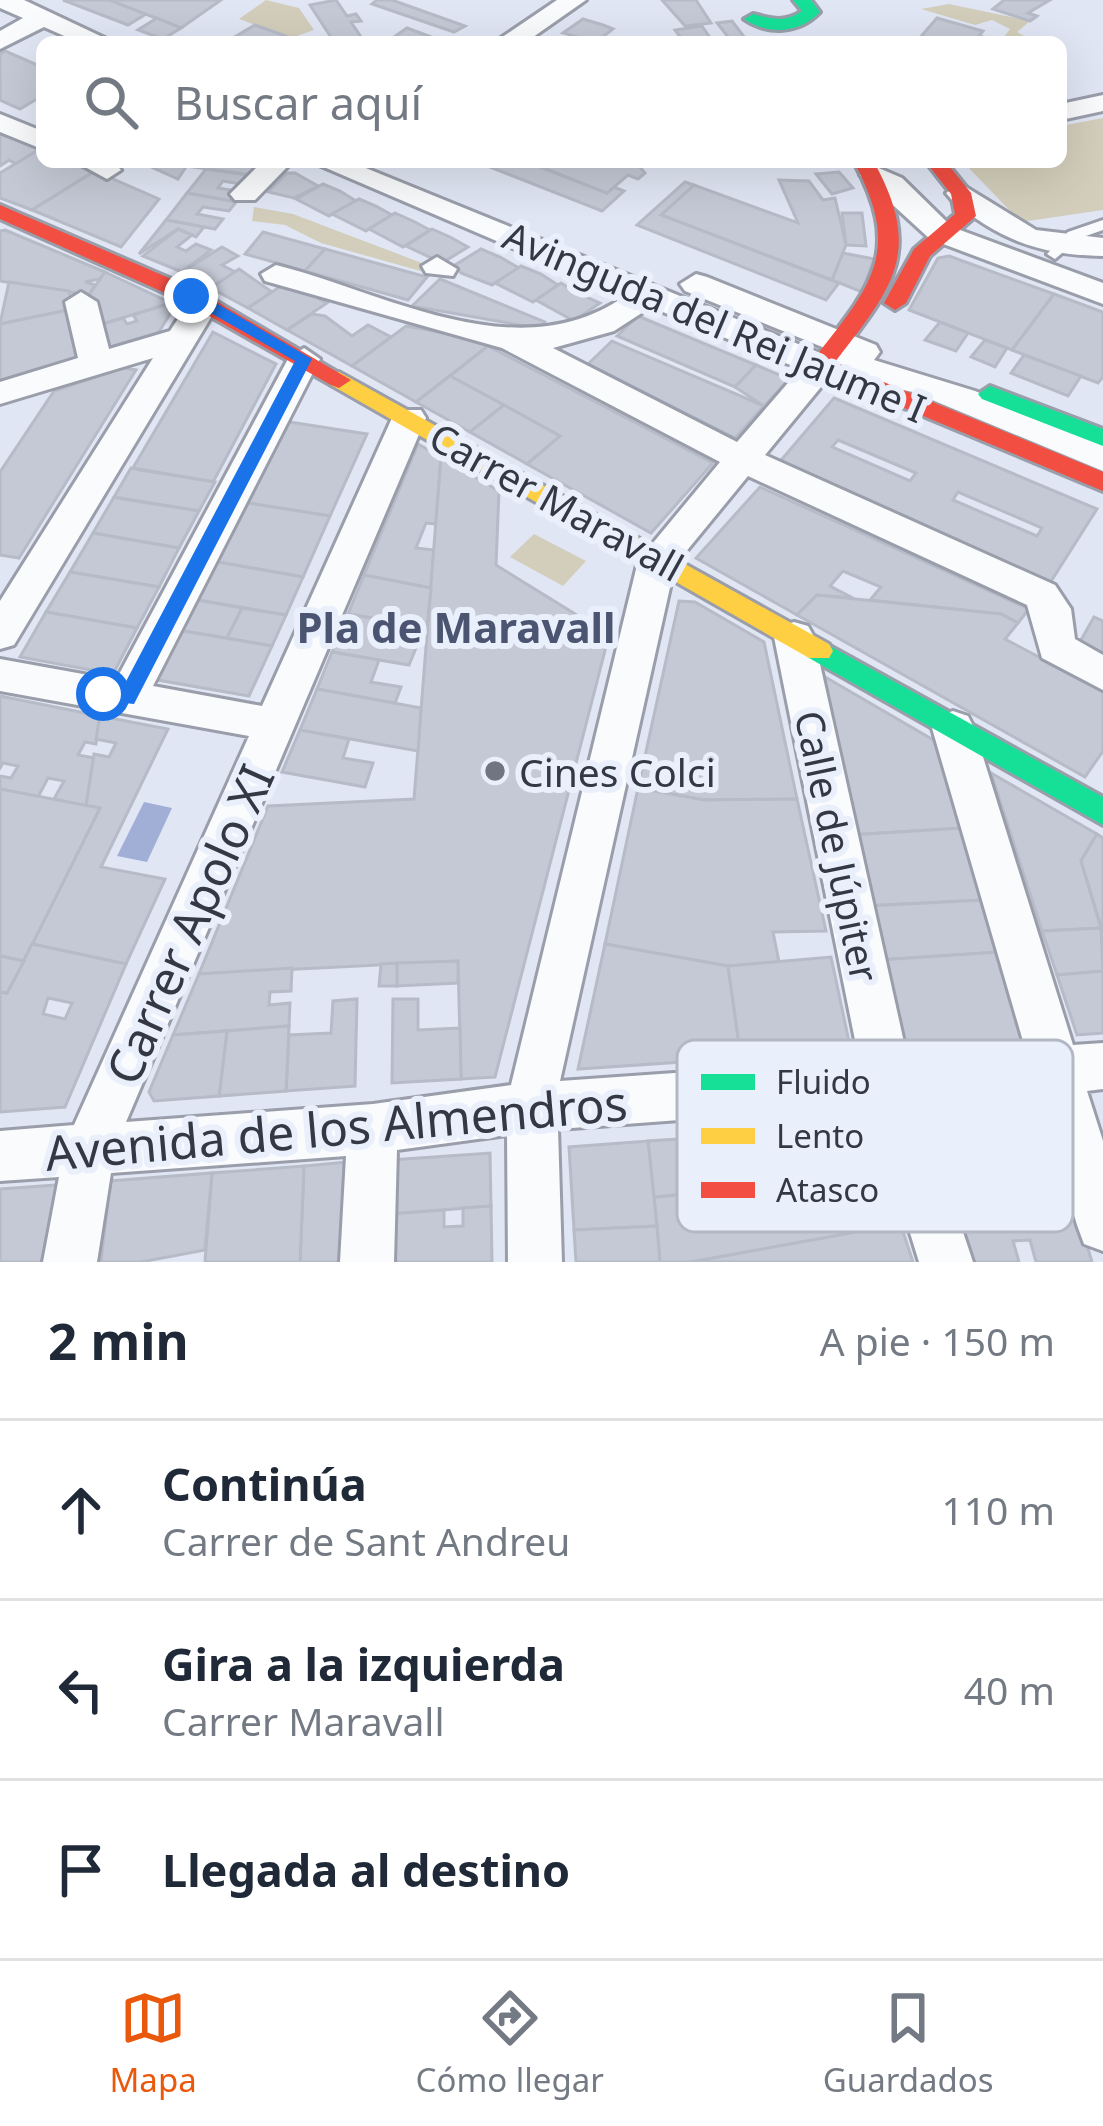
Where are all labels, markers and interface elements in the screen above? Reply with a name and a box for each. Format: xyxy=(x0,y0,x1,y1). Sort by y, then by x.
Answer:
search box xyxy=(36,36,1067,168)
icon: search xyxy=(78,69,144,135)
text: Buscar aquí xyxy=(174,72,422,133)
street label: Avinguda del Rei Jaume I xyxy=(496,208,934,434)
route end xyxy=(164,269,218,323)
street label: Carrer Maravall xyxy=(421,409,693,593)
district label: Pla de Maravall xyxy=(296,598,616,655)
route start xyxy=(76,667,130,721)
street label: Calle de Júpiter xyxy=(783,706,893,986)
place label: Cines Colci xyxy=(519,745,716,798)
street label: Carrer Apolo XI xyxy=(90,754,288,1094)
marker: Cines Colci xyxy=(482,758,508,784)
legend xyxy=(677,1040,1073,1232)
text: Fluido xyxy=(776,1059,871,1104)
street label: Avenida de los Almendros xyxy=(42,1069,630,1185)
text: Lento xyxy=(776,1113,864,1158)
text: Atasco xyxy=(776,1167,879,1212)
text: 2 min xyxy=(48,1305,189,1375)
text: A pie · 150 m xyxy=(820,1314,1055,1367)
text: Continúa xyxy=(162,1453,367,1514)
icon: ahead xyxy=(48,1477,114,1543)
text: 110 m xyxy=(941,1483,1055,1536)
text: Carrer de Sant Andreu xyxy=(162,1514,570,1567)
text: Gira a la izquierda xyxy=(162,1633,565,1694)
icon: left xyxy=(48,1657,114,1723)
text: 40 m xyxy=(964,1663,1055,1716)
text: Carrer Maravall xyxy=(162,1694,444,1747)
icon: arrive xyxy=(48,1837,114,1903)
text: Llegada al destino xyxy=(162,1839,570,1900)
tab: Mapa xyxy=(109,1985,197,2102)
tab: Cómo llegar xyxy=(416,1985,604,2102)
tab: Guardados xyxy=(823,1985,994,2102)

